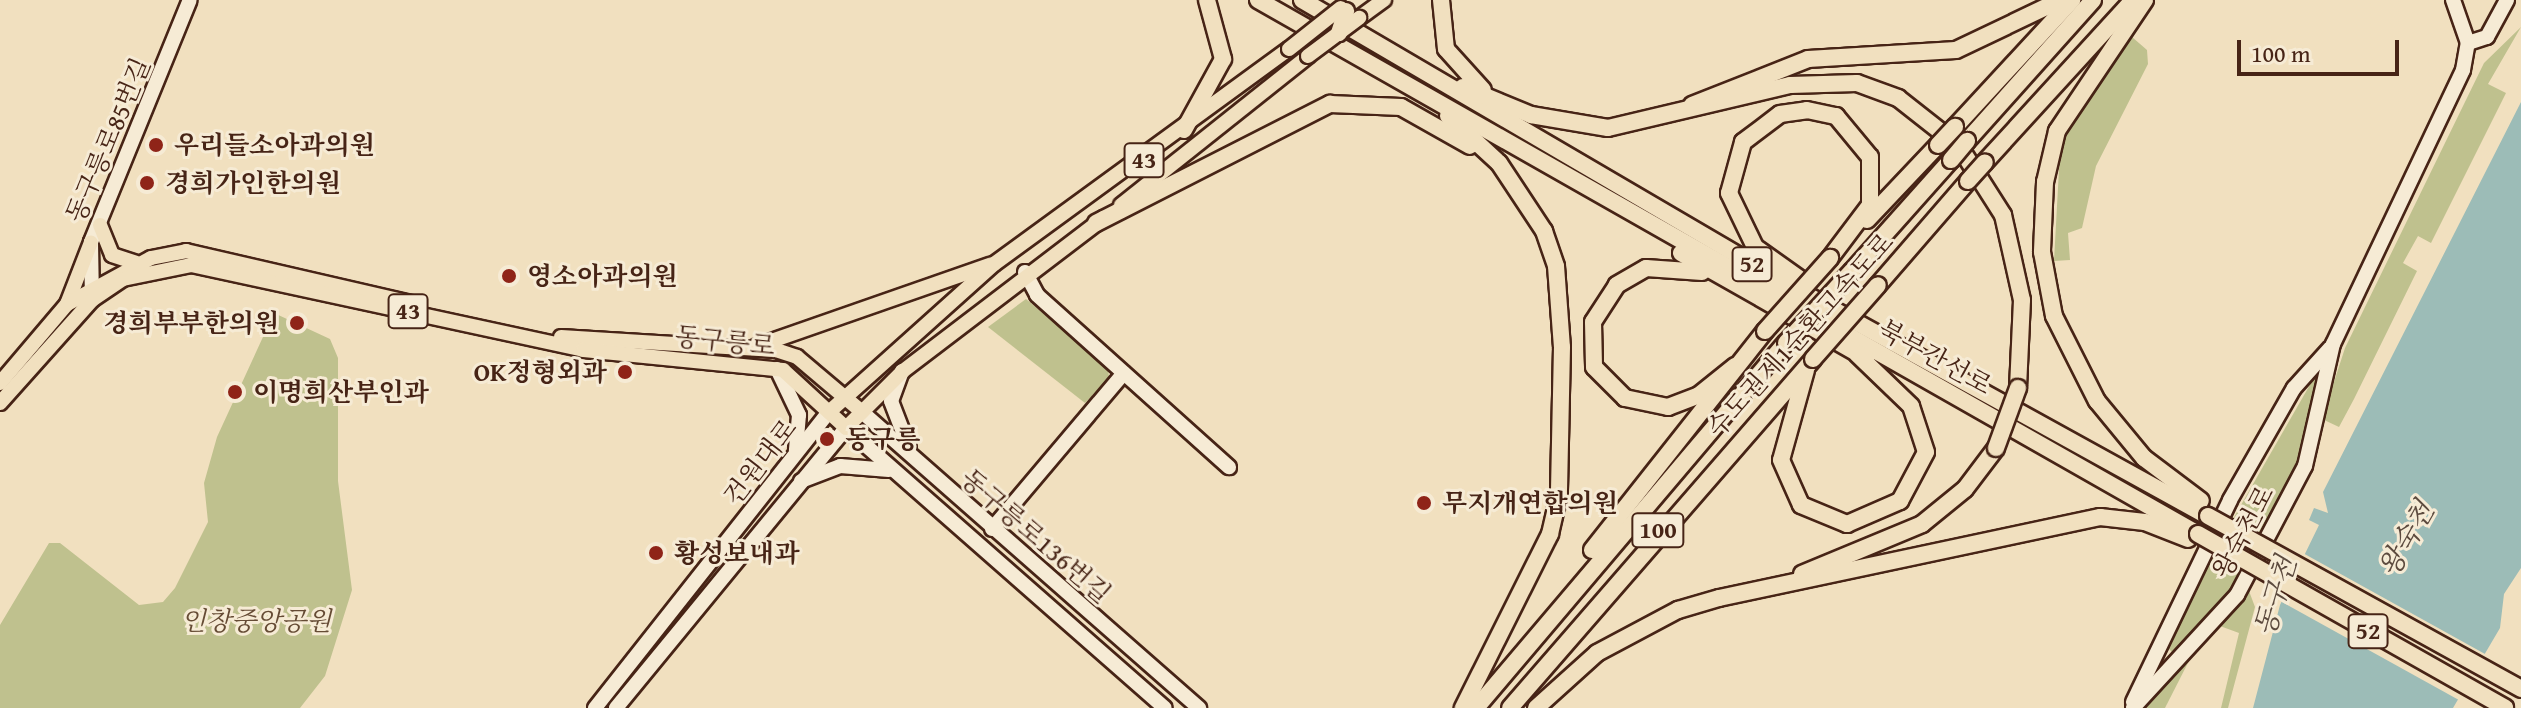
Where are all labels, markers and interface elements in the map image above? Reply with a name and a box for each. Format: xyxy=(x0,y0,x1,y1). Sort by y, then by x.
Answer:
scale bar xyxy=(2241,24,2403,74)
text: 100 m xyxy=(2251,36,2311,71)
street label: 동구릉로85번길 xyxy=(59,53,157,227)
place label: 우리들소아과의원 xyxy=(174,129,375,161)
marker: 우리들소아과의원 xyxy=(145,134,167,156)
road number: 43 xyxy=(1122,140,1166,180)
place label: 경희가인한의원 xyxy=(165,167,341,199)
marker: 경희가인한의원 xyxy=(136,172,158,194)
street label: 수도권제1순환고속도로 xyxy=(1700,227,1900,443)
road number: 52 xyxy=(1730,244,1774,284)
place label: 영소아과의원 xyxy=(527,260,678,292)
marker: 영소아과의원 xyxy=(498,265,520,287)
road number: 43 xyxy=(386,291,430,331)
place label: 경희부부한의원 xyxy=(103,307,279,339)
marker: 경희부부한의원 xyxy=(286,312,308,334)
street label: 북부간선로 xyxy=(1873,313,1997,401)
street label: 동구릉로 xyxy=(673,320,777,362)
place label: OK정형외과 xyxy=(474,356,607,388)
marker: OK정형외과 xyxy=(614,361,636,383)
place label: 이명희산부인과 xyxy=(253,376,429,408)
marker: 이명희산부인과 xyxy=(224,381,246,403)
street label: 건원대로 xyxy=(717,413,803,511)
place label: 동구릉 xyxy=(845,423,920,455)
marker: 동구릉 xyxy=(816,428,838,450)
street label: 동구릉로136번길 xyxy=(955,462,1117,610)
street label: 왕숙천로 xyxy=(2206,480,2280,584)
place label: 무지개연합의원 xyxy=(1442,487,1618,519)
marker: 무지개연합의원 xyxy=(1413,492,1435,514)
water label: 왕숙천 xyxy=(2371,495,2441,583)
road number: 100 xyxy=(1630,510,1686,550)
place label: 황성보내과 xyxy=(674,537,800,569)
marker: 황성보내과 xyxy=(645,542,667,564)
water label: 동구천 xyxy=(2247,552,2303,640)
park label: 인창중앙공원 xyxy=(181,605,331,637)
road number: 52 xyxy=(2346,611,2390,651)

